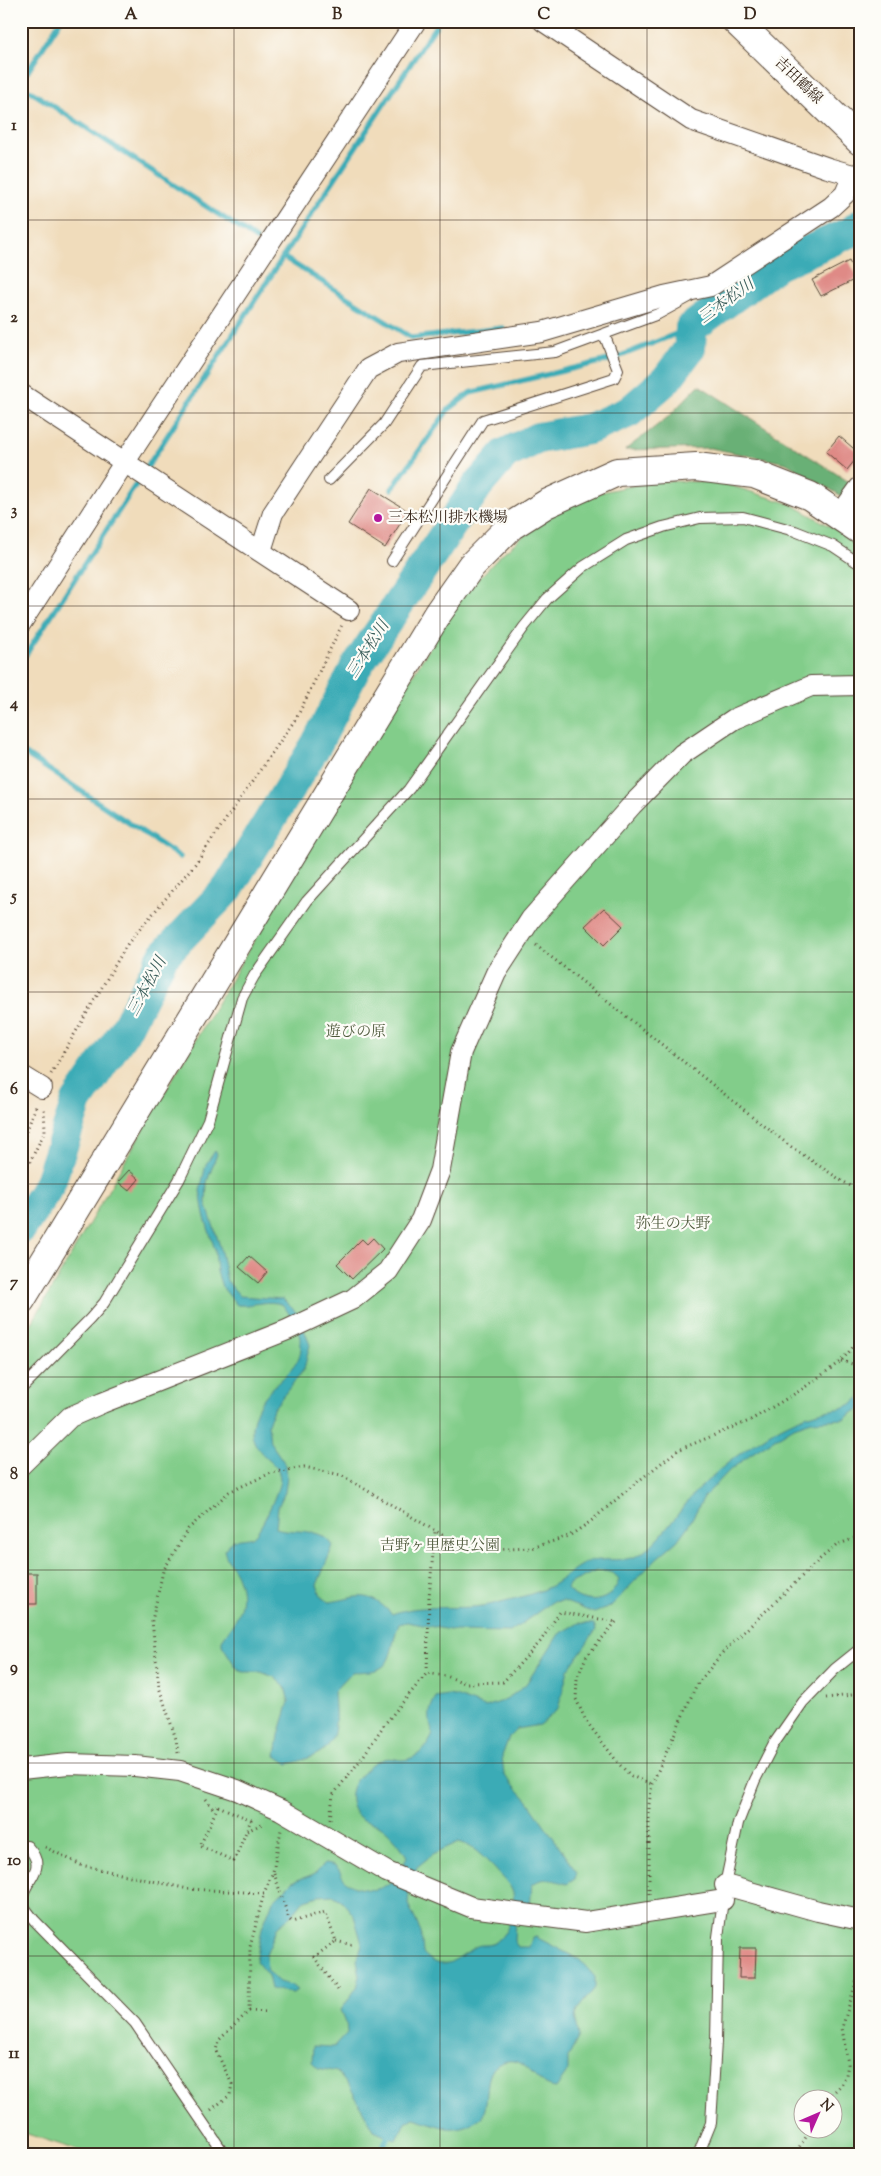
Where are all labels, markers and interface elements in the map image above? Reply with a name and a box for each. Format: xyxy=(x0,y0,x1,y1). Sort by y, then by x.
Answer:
text: A xyxy=(125,4,138,27)
text: B xyxy=(332,4,342,27)
text: C xyxy=(538,4,551,27)
text: D xyxy=(744,4,757,27)
street label: 吉田鶴線 xyxy=(769,53,827,109)
text: 1 xyxy=(11,115,17,138)
water label: 三本松川 xyxy=(694,273,761,330)
text: 2 xyxy=(10,307,18,330)
text: 3 xyxy=(11,500,18,523)
place label: 三本松川排水機場 xyxy=(388,508,508,529)
marker: 三本松川排水機場 xyxy=(372,512,384,524)
water label: 三本松川 xyxy=(342,615,397,683)
text: 4 xyxy=(9,693,18,716)
text: 5 xyxy=(9,886,17,909)
water label: 三本松川 xyxy=(123,952,174,1021)
park label: 遊びの原 xyxy=(326,1022,386,1043)
text: 6 xyxy=(10,1079,18,1102)
park label: 弥生の大野 xyxy=(635,1214,711,1235)
text: 7 xyxy=(10,1272,19,1295)
text: 8 xyxy=(10,1464,18,1487)
park label: 吉野ヶ里歴史公園 xyxy=(380,1536,500,1557)
text: 9 xyxy=(10,1657,18,1680)
text: 10 xyxy=(7,1850,21,1873)
text: 11 xyxy=(9,2043,20,2066)
north arrow xyxy=(794,2088,844,2138)
text: N xyxy=(815,2095,837,2117)

